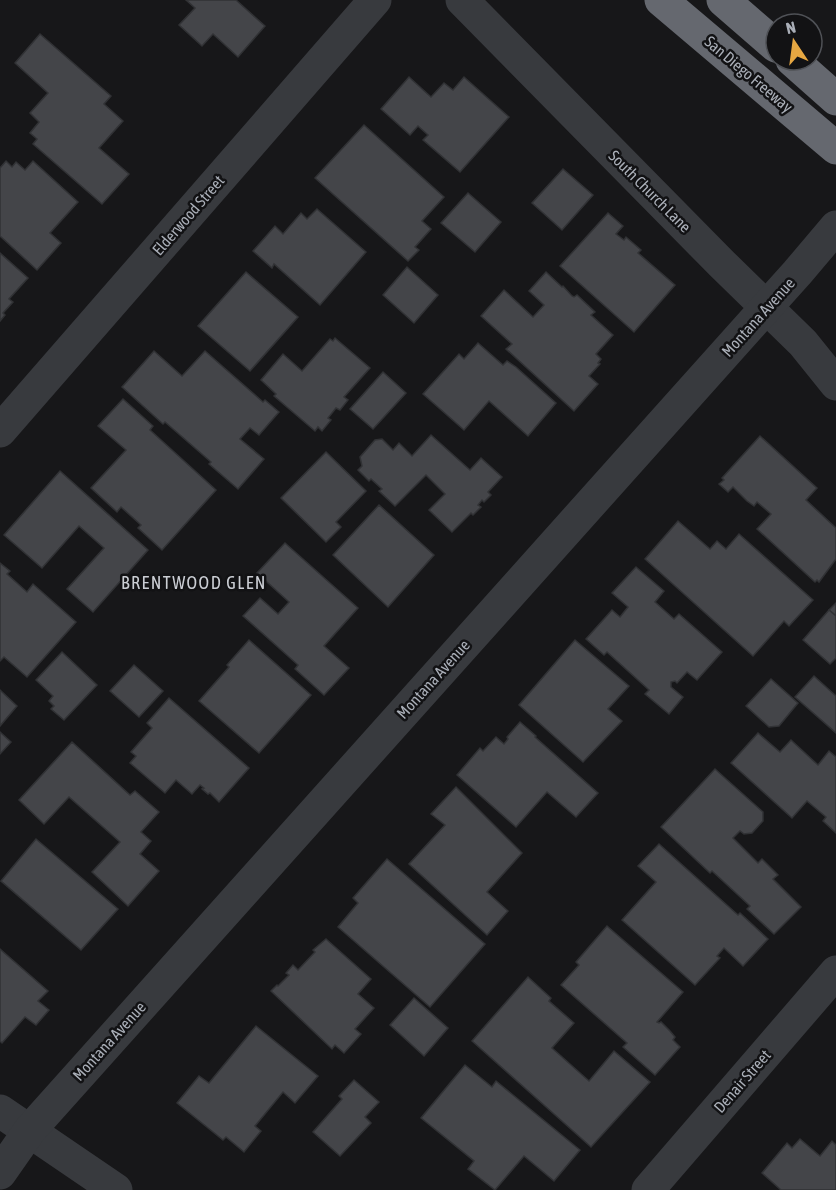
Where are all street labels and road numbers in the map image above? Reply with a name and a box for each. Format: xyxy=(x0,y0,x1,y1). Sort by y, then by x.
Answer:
street label: San Diego Freeway xyxy=(701,32,797,117)
street label: South Church Lane xyxy=(605,146,695,236)
street label: Elderwood Street xyxy=(148,171,228,259)
street label: Montana Avenue xyxy=(718,274,798,360)
street label: Montana Avenue xyxy=(393,636,473,722)
street label: Montana Avenue xyxy=(69,998,149,1084)
street label: Denair Street xyxy=(710,1046,774,1116)

